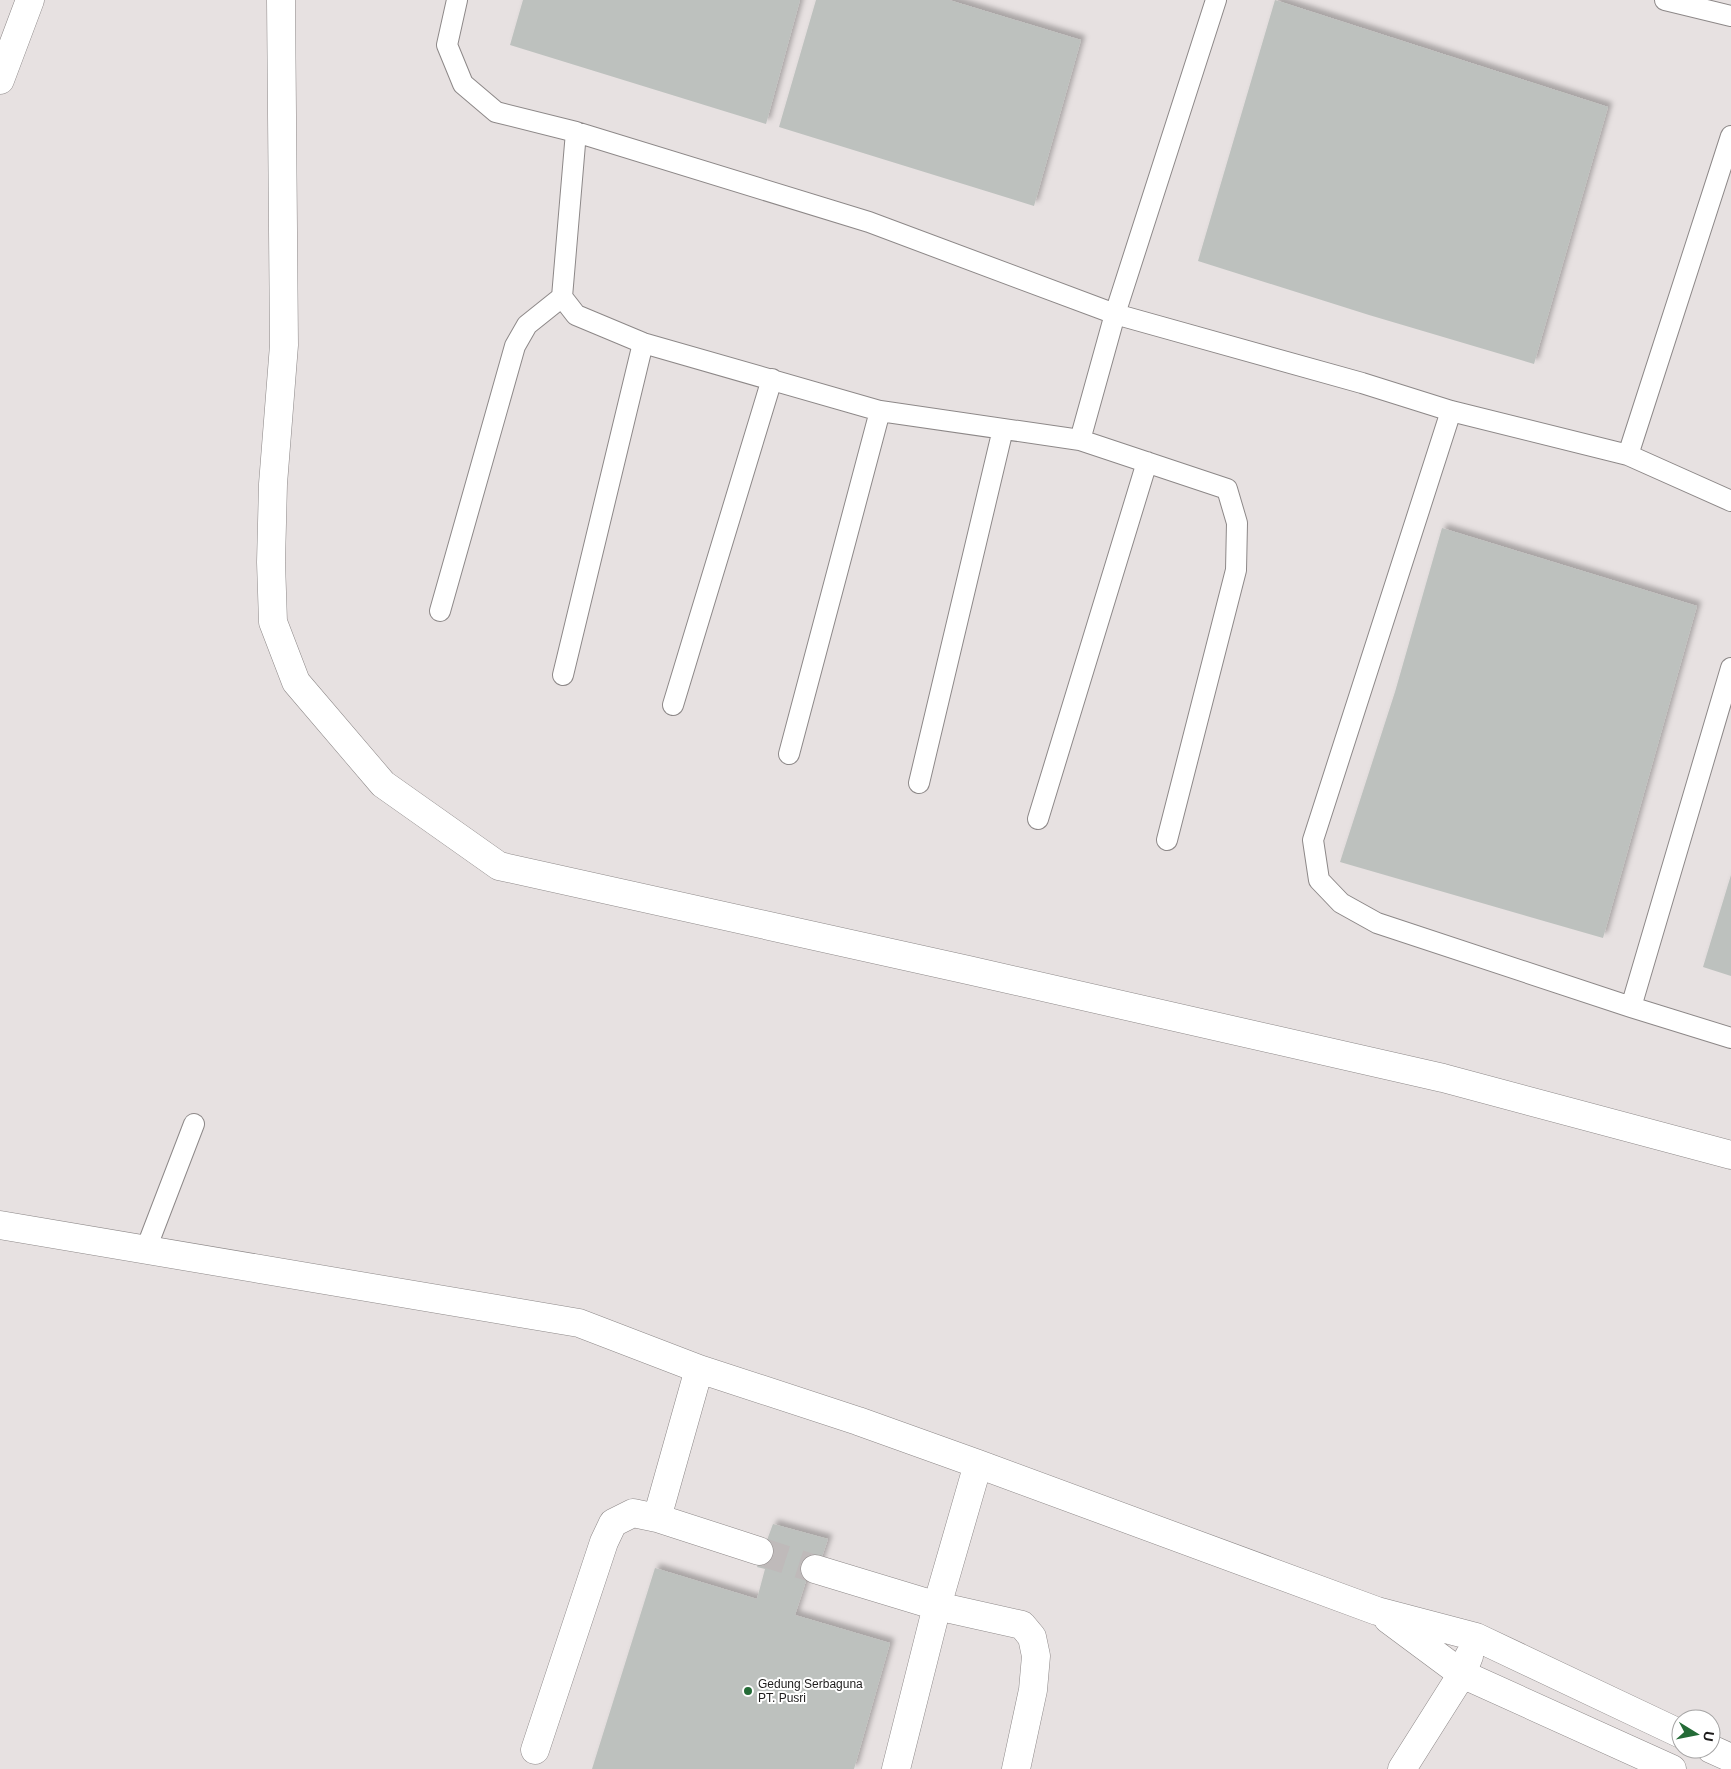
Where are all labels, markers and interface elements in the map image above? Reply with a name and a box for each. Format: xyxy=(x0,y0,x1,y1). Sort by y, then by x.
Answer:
place label: Gedung Serbaguna PT. Pusri xyxy=(758,1677,863,1705)
marker: Gedung Serbaguna PT. Pusri xyxy=(742,1685,754,1697)
north arrow xyxy=(1671,1709,1721,1759)
text: U xyxy=(1700,1730,1718,1743)

